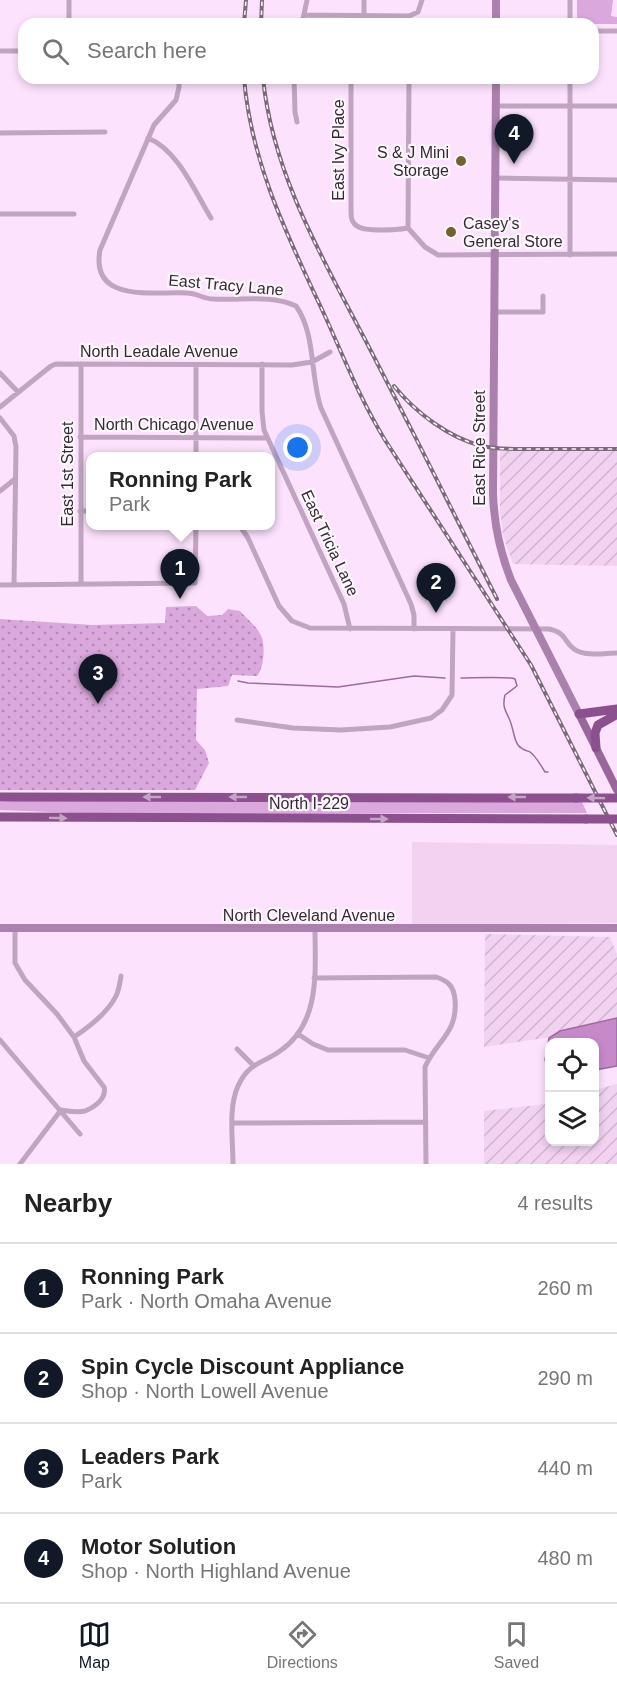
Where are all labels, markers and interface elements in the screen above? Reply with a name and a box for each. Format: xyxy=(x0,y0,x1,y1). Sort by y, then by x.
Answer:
search box xyxy=(18,18,599,84)
icon: search xyxy=(39,35,72,68)
text: Search here xyxy=(87,38,207,63)
street label: East Ivy Place xyxy=(330,99,347,201)
pin: 4 xyxy=(494,114,534,164)
place label: S & J Mini Storage xyxy=(377,144,449,179)
marker: S & J Mini Storage xyxy=(454,154,468,168)
place label: Casey's General Store xyxy=(463,215,563,250)
marker: Casey's General Store xyxy=(444,225,458,239)
street label: East Tracy Lane xyxy=(168,271,284,299)
street label: North Leadale Avenue xyxy=(80,343,238,360)
street label: East Rice Street xyxy=(471,390,488,506)
street label: North Chicago Avenue xyxy=(94,416,254,433)
street label: East 1st Street xyxy=(59,421,76,526)
your location xyxy=(283,433,312,462)
popup xyxy=(86,452,275,530)
text: Ronning Park xyxy=(109,467,252,492)
street label: East Tricia Lane xyxy=(298,487,362,599)
text: Park xyxy=(109,493,150,515)
pin: 1 xyxy=(160,550,200,599)
pin: 2 xyxy=(416,564,456,613)
pin: 3 xyxy=(78,654,118,704)
one-way arrow xyxy=(142,792,161,802)
one-way arrow xyxy=(229,792,248,802)
one-way arrow xyxy=(508,792,527,802)
one-way arrow xyxy=(587,793,606,803)
street label: North I-229 xyxy=(269,795,349,812)
one-way arrow xyxy=(49,813,68,823)
one-way arrow xyxy=(370,814,389,824)
street label: North Cleveland Avenue xyxy=(223,907,395,924)
map controls xyxy=(545,1038,599,1146)
button: locate xyxy=(545,1038,599,1092)
button: layers xyxy=(545,1092,599,1146)
text: Nearby xyxy=(24,1188,112,1218)
text: 4 results xyxy=(517,1192,593,1214)
text: Ronning Park xyxy=(81,1264,224,1289)
text: 1 xyxy=(38,1277,49,1299)
text: 260 m xyxy=(537,1277,593,1299)
text: Park · North Omaha Avenue xyxy=(81,1290,332,1312)
text: Spin Cycle Discount Appliance xyxy=(81,1354,404,1379)
text: 2 xyxy=(38,1367,49,1389)
text: 290 m xyxy=(537,1367,593,1389)
text: Shop · North Lowell Avenue xyxy=(81,1380,329,1402)
text: Leaders Park xyxy=(81,1444,219,1469)
text: 3 xyxy=(38,1457,49,1479)
text: 440 m xyxy=(537,1457,593,1479)
text: Park xyxy=(81,1470,122,1492)
text: Motor Solution xyxy=(81,1534,236,1559)
text: 4 xyxy=(38,1547,49,1569)
text: 480 m xyxy=(537,1547,593,1569)
text: Shop · North Highland Avenue xyxy=(81,1560,351,1582)
tab: Map xyxy=(78,1618,111,1672)
tab: Directions xyxy=(267,1618,338,1672)
tab: Saved xyxy=(494,1618,539,1672)

